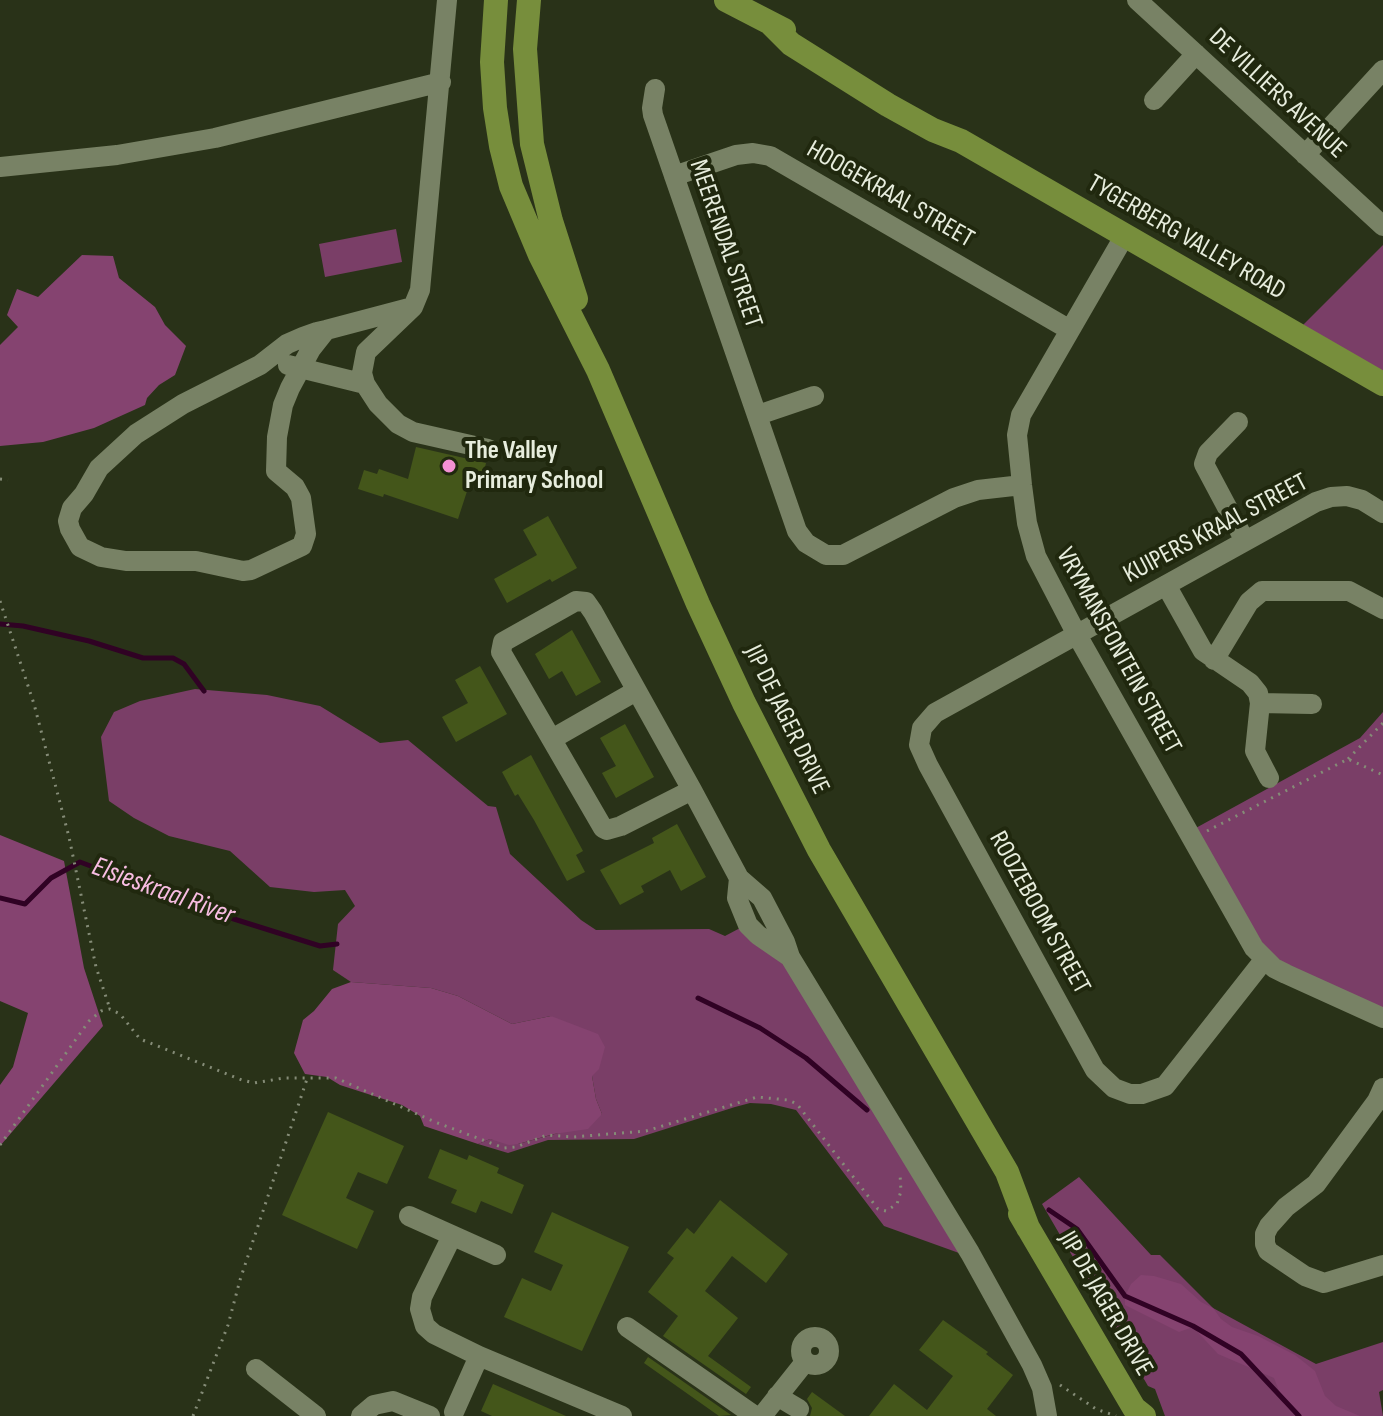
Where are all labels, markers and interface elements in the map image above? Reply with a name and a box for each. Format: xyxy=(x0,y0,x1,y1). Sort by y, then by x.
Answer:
street label: DE VILLIERS AVENUE xyxy=(1202,22,1352,166)
street label: HOOGEKRAAL STREET xyxy=(801,135,979,255)
street label: MEERENDAL STREET xyxy=(682,156,768,332)
street label: TYGERBERG VALLEY ROAD xyxy=(1081,169,1291,307)
place label: The Valley Primary School xyxy=(465,435,603,496)
marker: The Valley Primary School xyxy=(440,457,458,475)
street label: KUIPERS KRAAL STREET xyxy=(1119,467,1313,591)
street label: VRYMANSFONTEIN STREET xyxy=(1048,543,1188,759)
street label: JIP DE JAGER DRIVE xyxy=(736,640,836,800)
street label: ROOZEBOOM STREET xyxy=(981,826,1097,1000)
water label: Elsieskraal River xyxy=(87,851,239,933)
street label: JIP DE JAGER DRIVE xyxy=(1051,1226,1159,1382)

